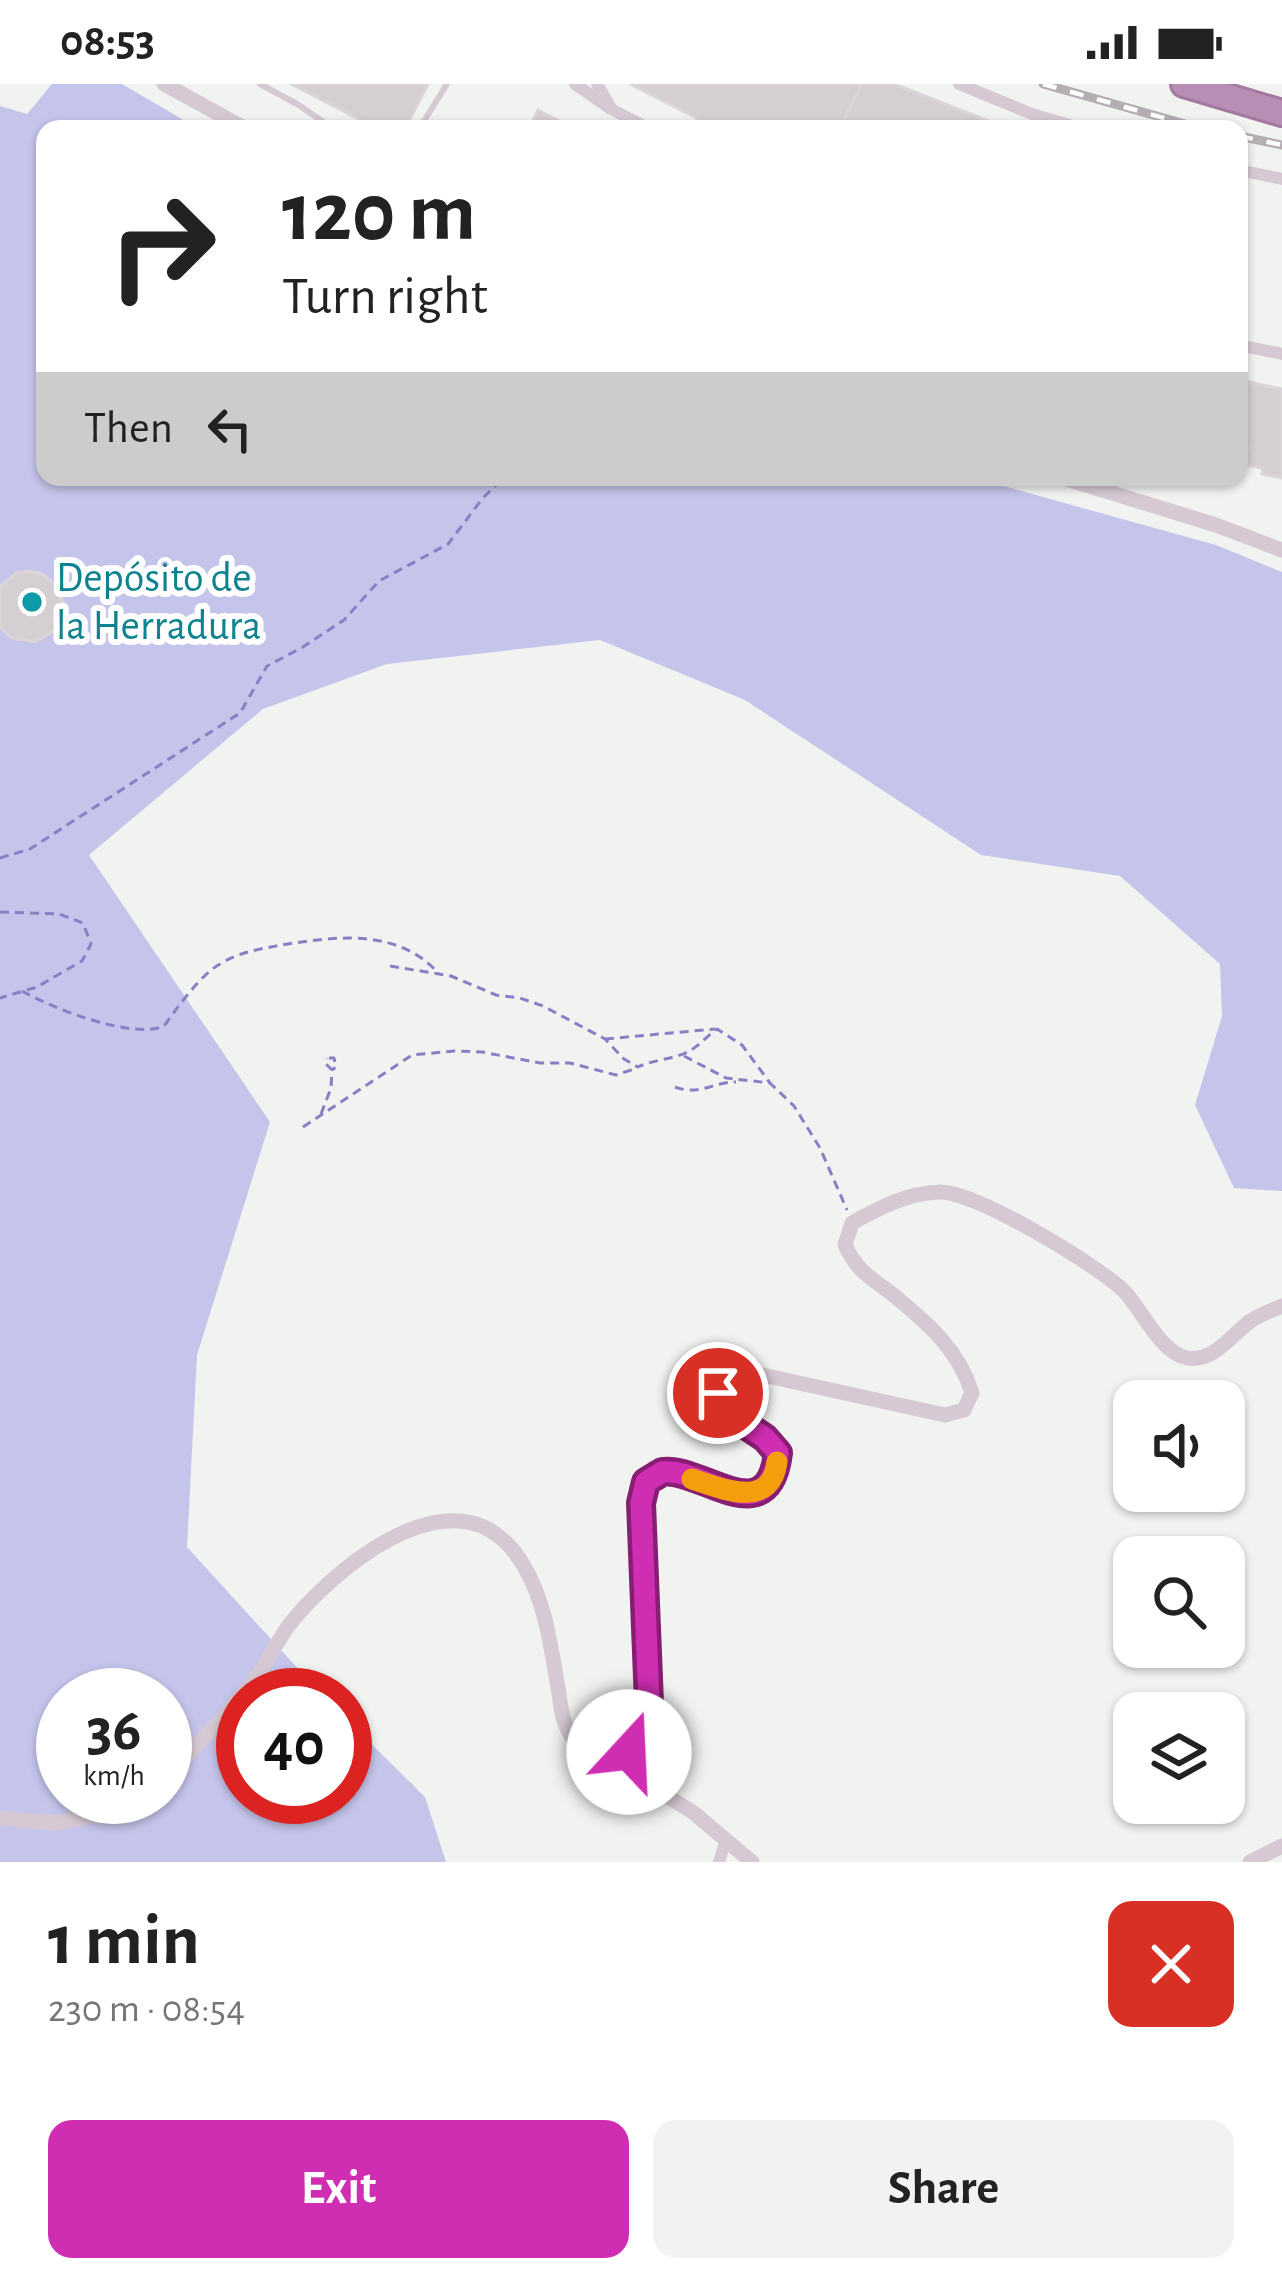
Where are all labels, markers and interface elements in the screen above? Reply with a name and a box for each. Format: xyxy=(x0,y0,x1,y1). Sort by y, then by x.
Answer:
text: 08:53 xyxy=(60,19,155,64)
icon: right xyxy=(84,168,240,324)
text: 120 m xyxy=(282,172,476,256)
text: Turn right xyxy=(282,270,488,324)
icon: left xyxy=(197,396,263,462)
text: Then xyxy=(84,406,173,451)
place label: Depósito de la Herradura xyxy=(56,557,261,647)
marker: Depósito de la Herradura xyxy=(19,589,45,615)
pin xyxy=(667,1342,769,1444)
icon: arrive xyxy=(685,1360,751,1426)
map controls xyxy=(1113,1380,1245,1824)
button: sound xyxy=(1113,1380,1245,1512)
button: search xyxy=(1113,1536,1245,1668)
speed limit sign: 40 xyxy=(216,1668,372,1824)
position arrow xyxy=(566,1689,692,1815)
button: layers xyxy=(1113,1692,1245,1824)
text: 36 xyxy=(87,1701,141,1761)
text: km/h xyxy=(83,1761,145,1791)
button: close xyxy=(1108,1901,1234,2027)
text: 1 min xyxy=(48,1905,200,1977)
text: 230 m · 08:54 xyxy=(48,1990,245,2029)
button: Exit xyxy=(48,2120,629,2258)
button: Share xyxy=(653,2120,1234,2258)

